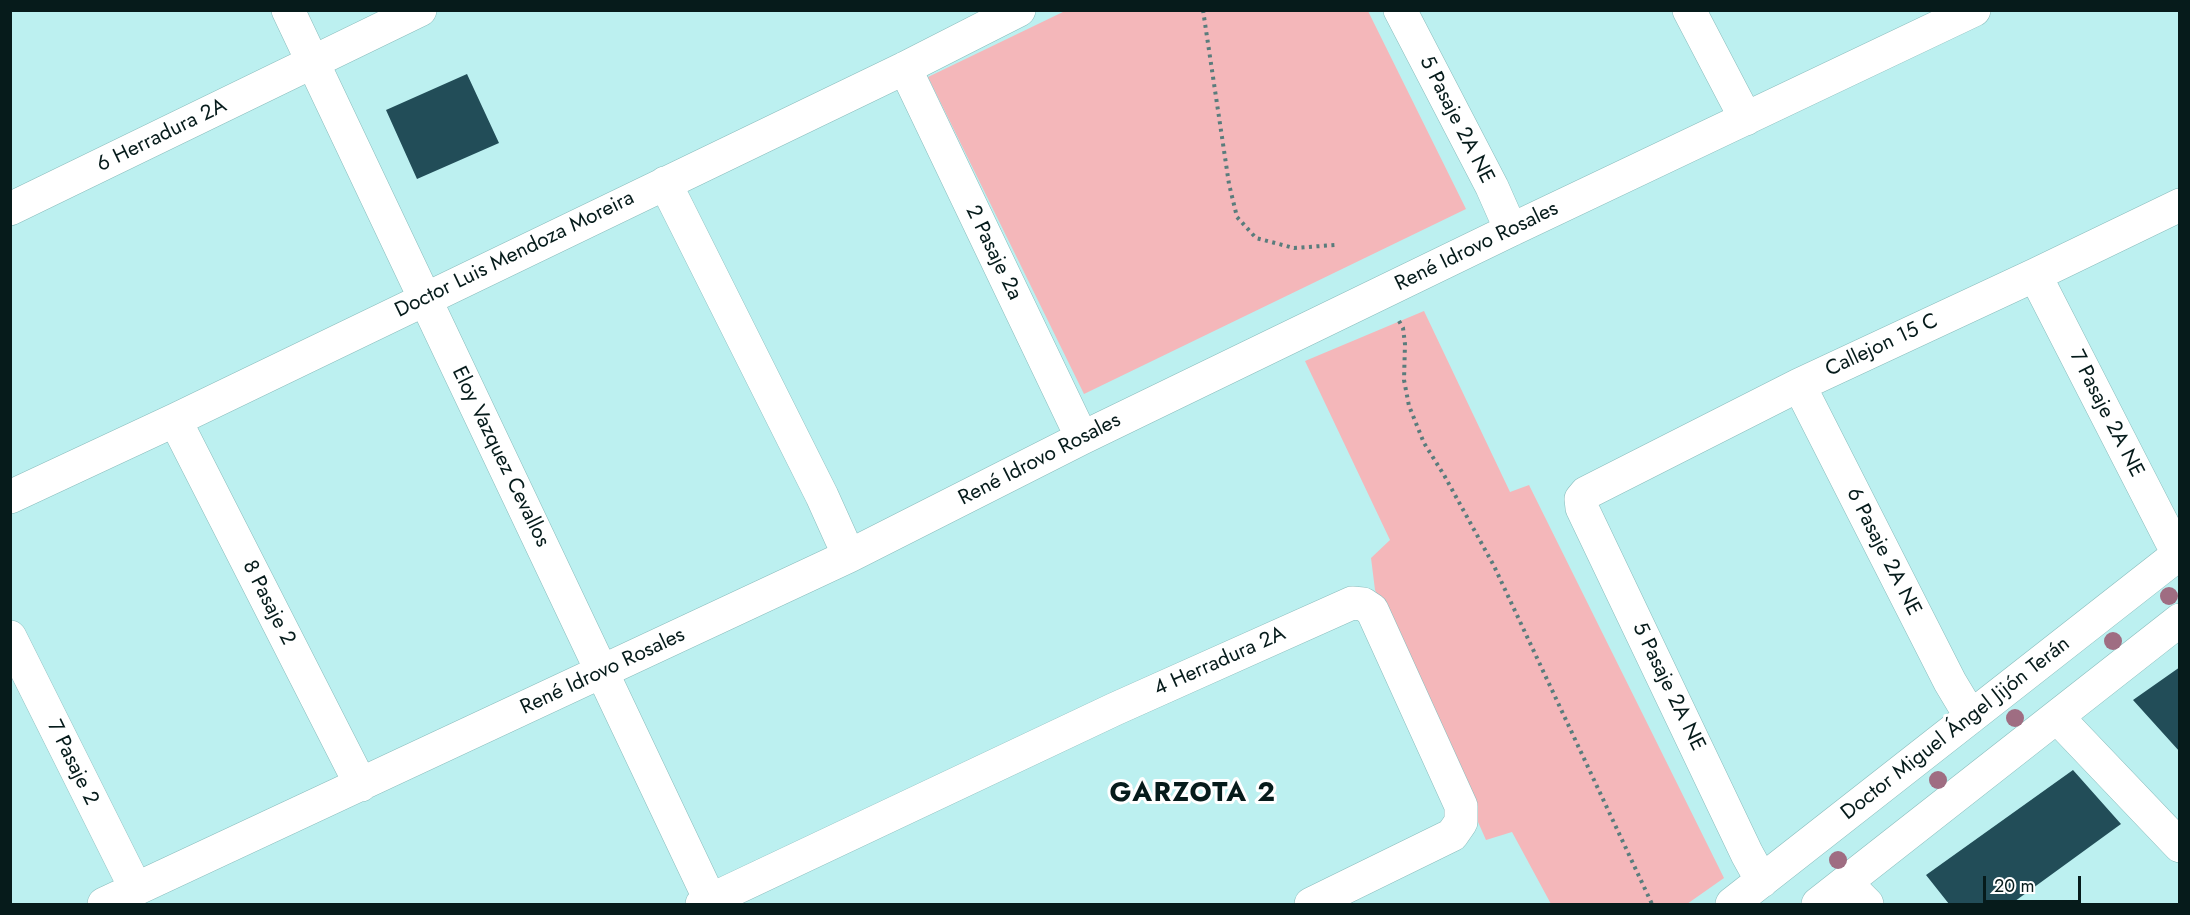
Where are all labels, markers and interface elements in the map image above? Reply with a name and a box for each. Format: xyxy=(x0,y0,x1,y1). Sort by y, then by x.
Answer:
street label: 5 Pasaje 2A NE xyxy=(1413,52,1499,188)
street label: 6 Herradura 2A xyxy=(93,94,231,178)
street label: Doctor Luis Mendoza Moreira xyxy=(391,186,639,324)
street label: René Idrovo Rosales xyxy=(1391,197,1563,297)
street label: 2 Pasaje 2a xyxy=(959,202,1027,304)
street label: Callejon 15 C xyxy=(1822,309,1942,383)
street label: 7 Pasaje 2A NE xyxy=(2063,346,2149,482)
street label: Eloy Vazquez Cevallos xyxy=(445,363,555,551)
street label: René Idrovo Rosales xyxy=(955,408,1125,512)
street label: 6 Pasaje 2A NE xyxy=(1840,484,1926,620)
street label: 8 Pasaje 2 xyxy=(236,556,300,650)
street label: 5 Pasaje 2A NE xyxy=(1626,619,1710,755)
street label: 4 Herradura 2A xyxy=(1150,622,1290,702)
street label: René Idrovo Rosales xyxy=(517,623,689,721)
street label: Doctor Miguel Ángel Jijón Terán xyxy=(1837,632,2075,826)
street label: 7 Pasaje 2 xyxy=(41,716,103,810)
district label: GARZOTA 2 xyxy=(1110,778,1276,810)
scale bar xyxy=(1986,864,2084,902)
text: 20 m xyxy=(1994,873,2034,899)

